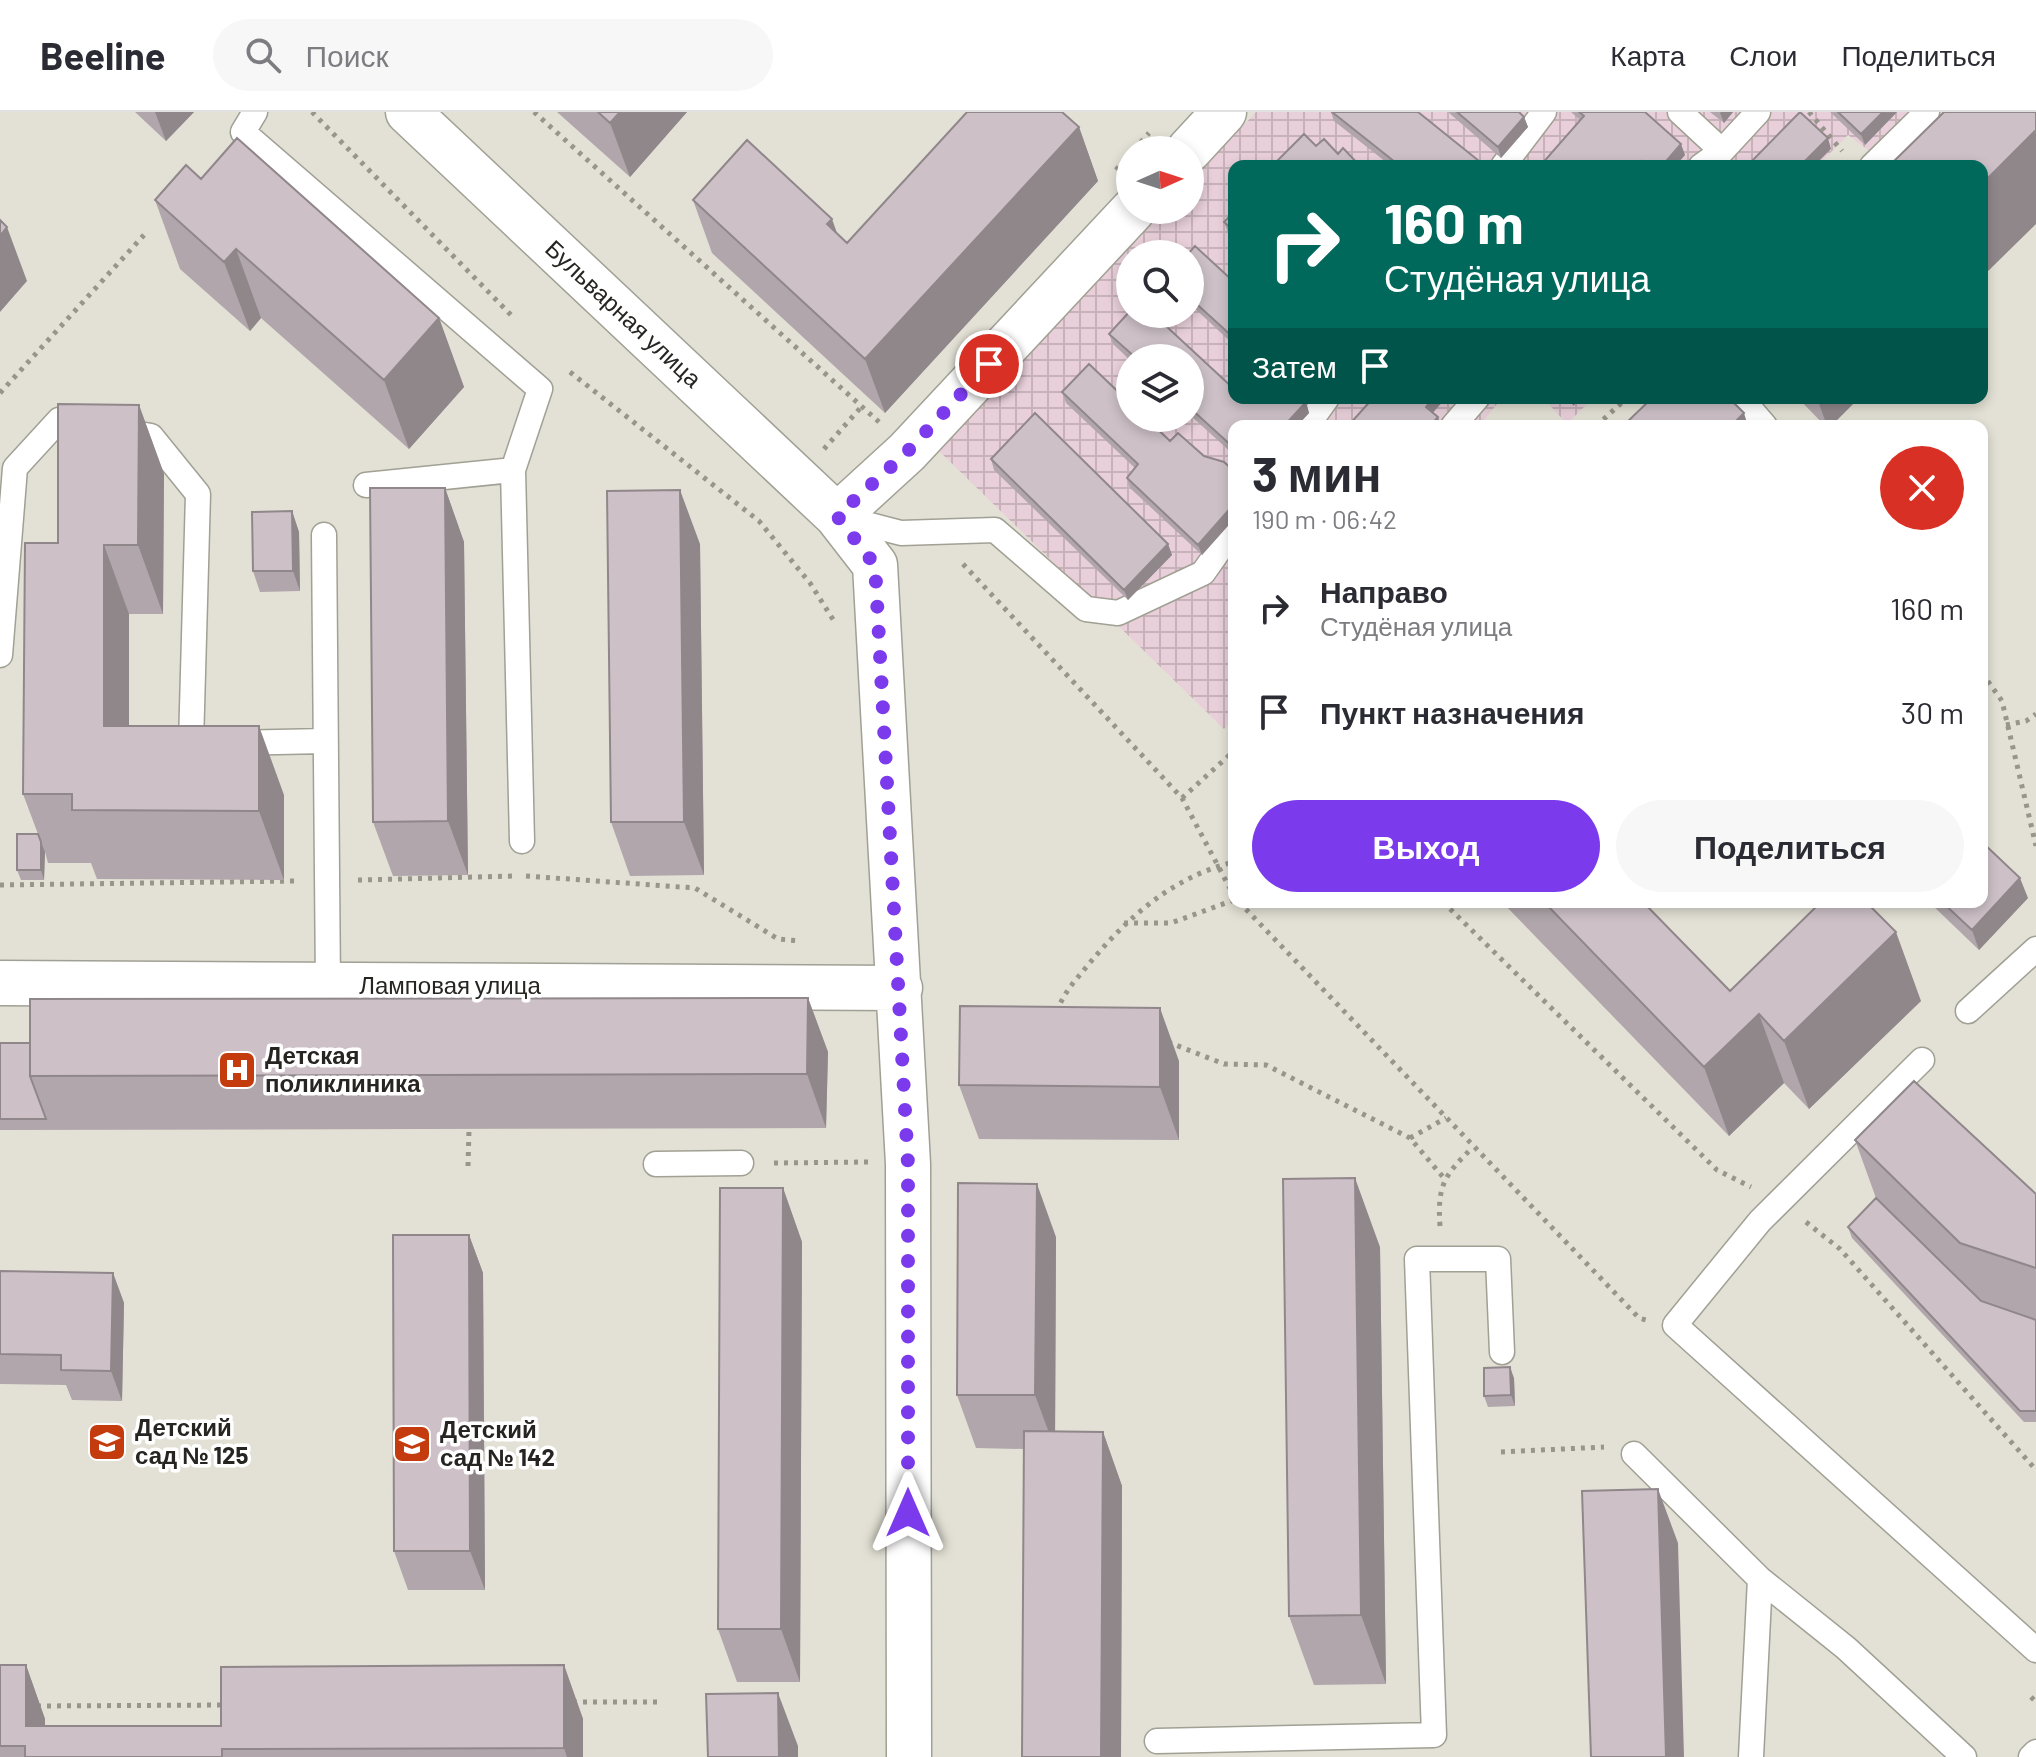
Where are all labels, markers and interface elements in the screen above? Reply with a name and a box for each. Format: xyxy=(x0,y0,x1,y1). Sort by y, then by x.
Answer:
search box xyxy=(213,19,773,91)
text: Beeline xyxy=(40,32,165,78)
icon: search xyxy=(241,33,285,77)
text: Поиск xyxy=(305,37,389,73)
text: Карта xyxy=(1610,38,1685,72)
text: Слои xyxy=(1729,38,1797,72)
text: Поделиться xyxy=(1841,38,1996,72)
north arrow xyxy=(1116,136,1204,224)
map controls xyxy=(1116,136,1204,432)
text: 160 m xyxy=(1384,188,1524,255)
icon: right xyxy=(1252,192,1356,296)
street label: Бульварная улица xyxy=(540,233,709,393)
button: search xyxy=(1116,240,1204,328)
text: Студёная улица xyxy=(1384,256,1650,299)
pin xyxy=(955,330,1023,398)
icon: arrive xyxy=(967,342,1011,386)
button: layers xyxy=(1116,344,1204,432)
icon: arrive xyxy=(1353,344,1397,388)
text: Затем xyxy=(1252,348,1337,384)
text: 3 мин xyxy=(1252,444,1382,502)
button: close xyxy=(1880,446,1964,530)
text: 190 m · 06:42 xyxy=(1252,503,1397,534)
text: Направо xyxy=(1320,573,1448,609)
icon: right xyxy=(1252,586,1296,630)
text: 160 m xyxy=(1890,590,1964,626)
text: Студёная улица xyxy=(1320,610,1512,641)
icon: arrive xyxy=(1252,690,1296,734)
text: Пункт назначения xyxy=(1320,694,1584,730)
text: 30 m xyxy=(1901,694,1964,730)
button: Выход xyxy=(1252,800,1600,892)
button: Поделиться xyxy=(1616,800,1964,892)
street label: Ламповая улица xyxy=(359,970,541,999)
place label: Детская поликлиника xyxy=(265,1040,421,1097)
hospital icon: Детская поликлиника xyxy=(216,1049,258,1091)
place label: Детский сад № 125 xyxy=(135,1412,249,1469)
place label: Детский сад № 142 xyxy=(440,1414,555,1471)
school or university icon: Детский сад № 125 xyxy=(86,1421,128,1463)
school or university icon: Детский сад № 142 xyxy=(391,1423,433,1465)
position arrow xyxy=(866,1471,950,1555)

